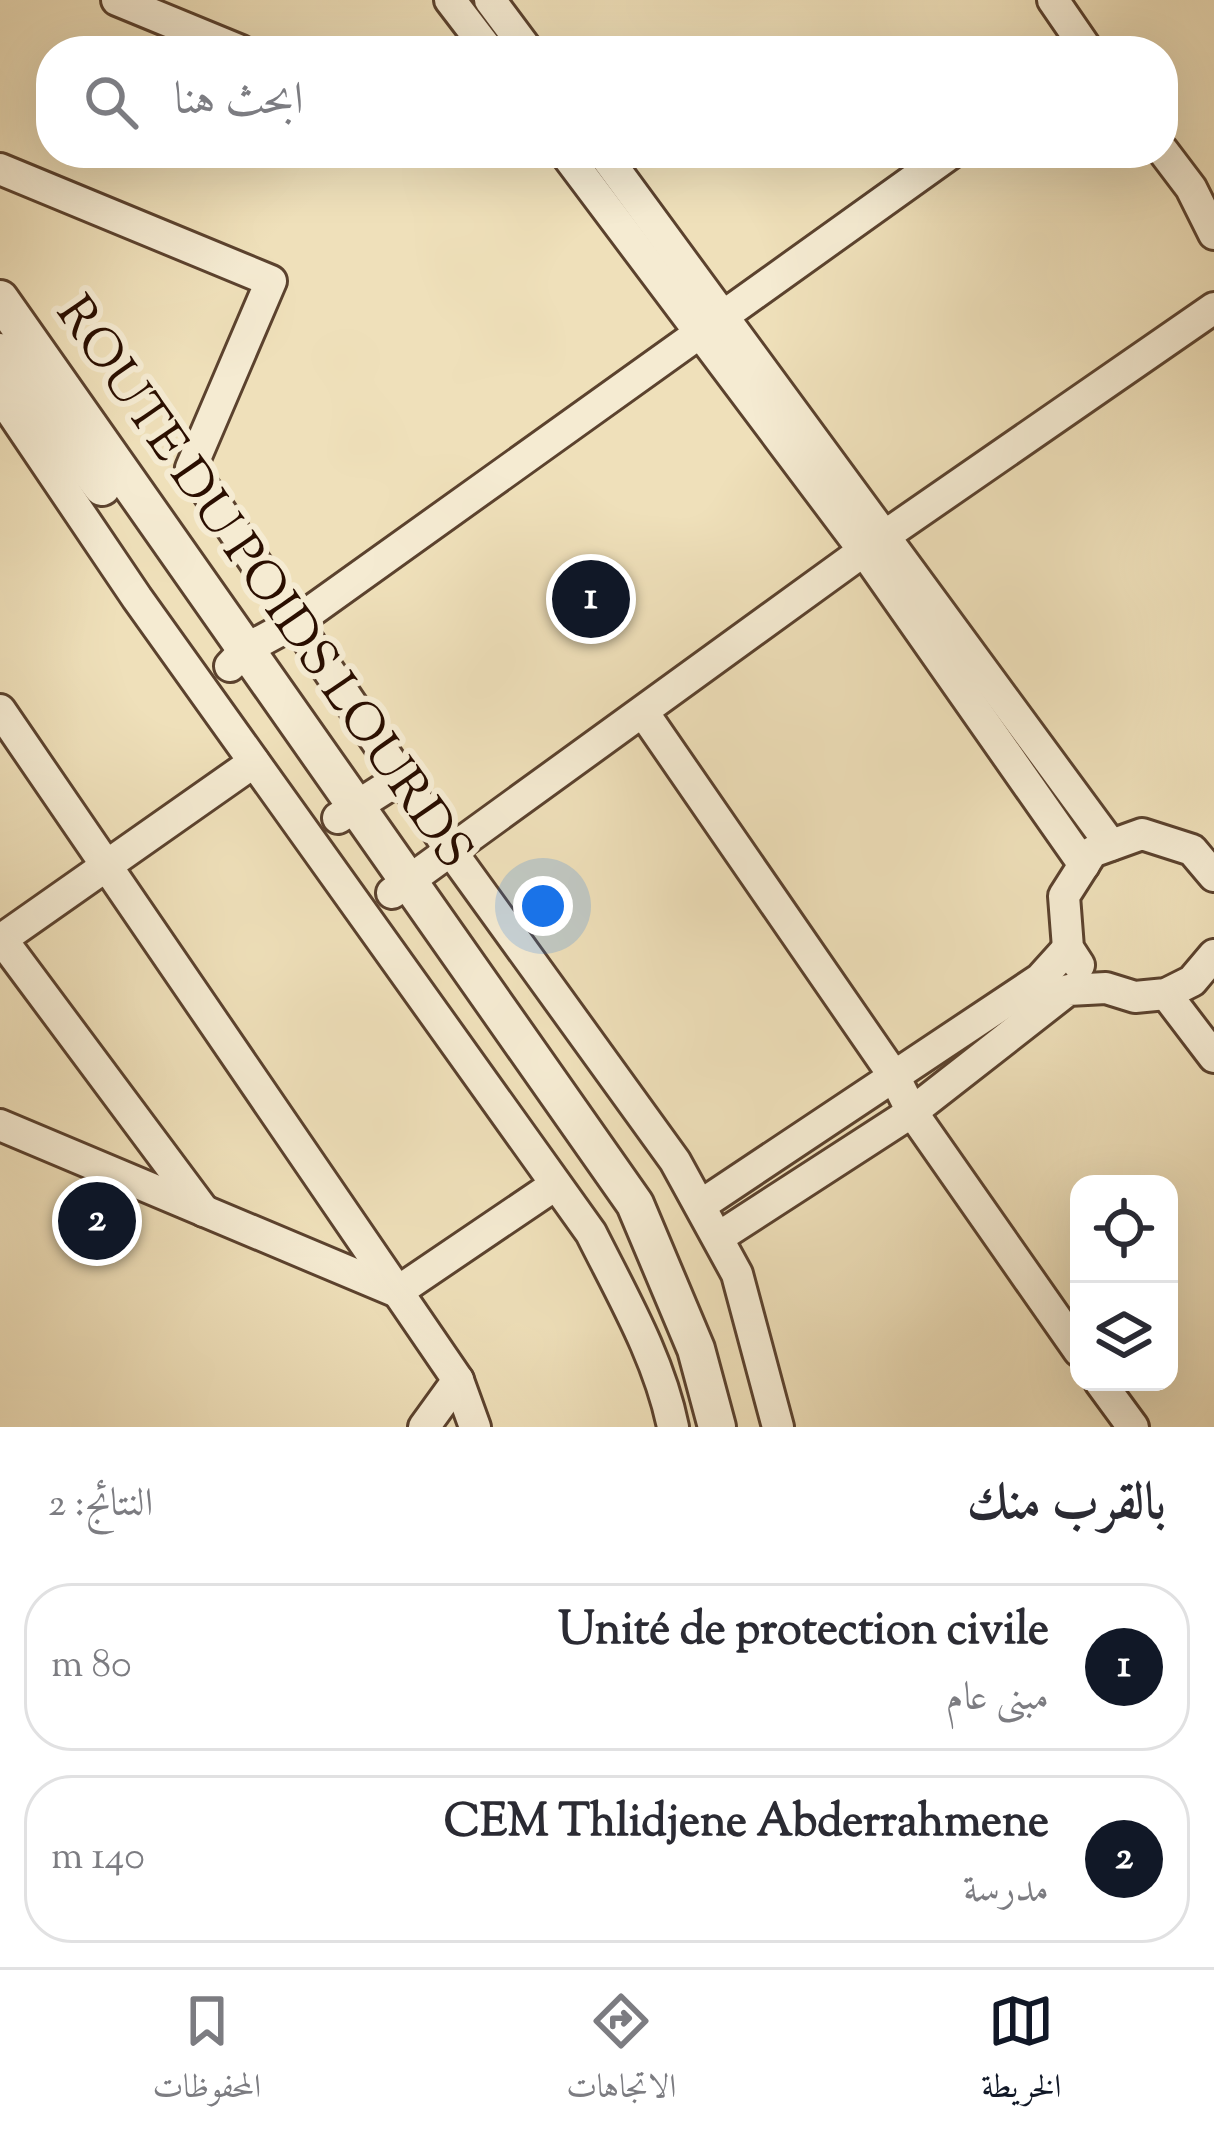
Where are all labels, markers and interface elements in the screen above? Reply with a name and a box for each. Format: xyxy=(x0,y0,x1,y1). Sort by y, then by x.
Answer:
search box xyxy=(36,36,1178,168)
icon: search xyxy=(78,69,144,135)
text: ابحث هنا xyxy=(174,70,304,135)
street label: ROUTE DU POIDS LOURDS xyxy=(36,283,488,885)
pin: 1 xyxy=(552,554,630,644)
your location xyxy=(513,876,573,936)
map controls xyxy=(1070,1175,1178,1391)
button: locate xyxy=(1070,1175,1178,1283)
pin: 2 xyxy=(58,1176,136,1266)
button: layers xyxy=(1070,1283,1178,1391)
text: بالقرب منك xyxy=(967,1469,1166,1542)
text: النتائج: 2 xyxy=(48,1478,153,1534)
text: Unité de protection civile xyxy=(558,1600,1049,1665)
text: 80 m xyxy=(51,1639,132,1695)
text: 1 xyxy=(1117,1639,1131,1695)
text: مبنى عام xyxy=(946,1672,1049,1728)
text: CEM Thlidjene Abderrahmene xyxy=(444,1792,1049,1857)
text: 140 m xyxy=(51,1831,145,1887)
text: 2 xyxy=(1115,1831,1133,1887)
text: مدرسة xyxy=(963,1864,1049,1920)
tab: المحفوظات xyxy=(152,1988,261,2118)
tab: الاتجاهات xyxy=(566,1988,676,2118)
tab: الخريطة xyxy=(981,1988,1062,2118)

